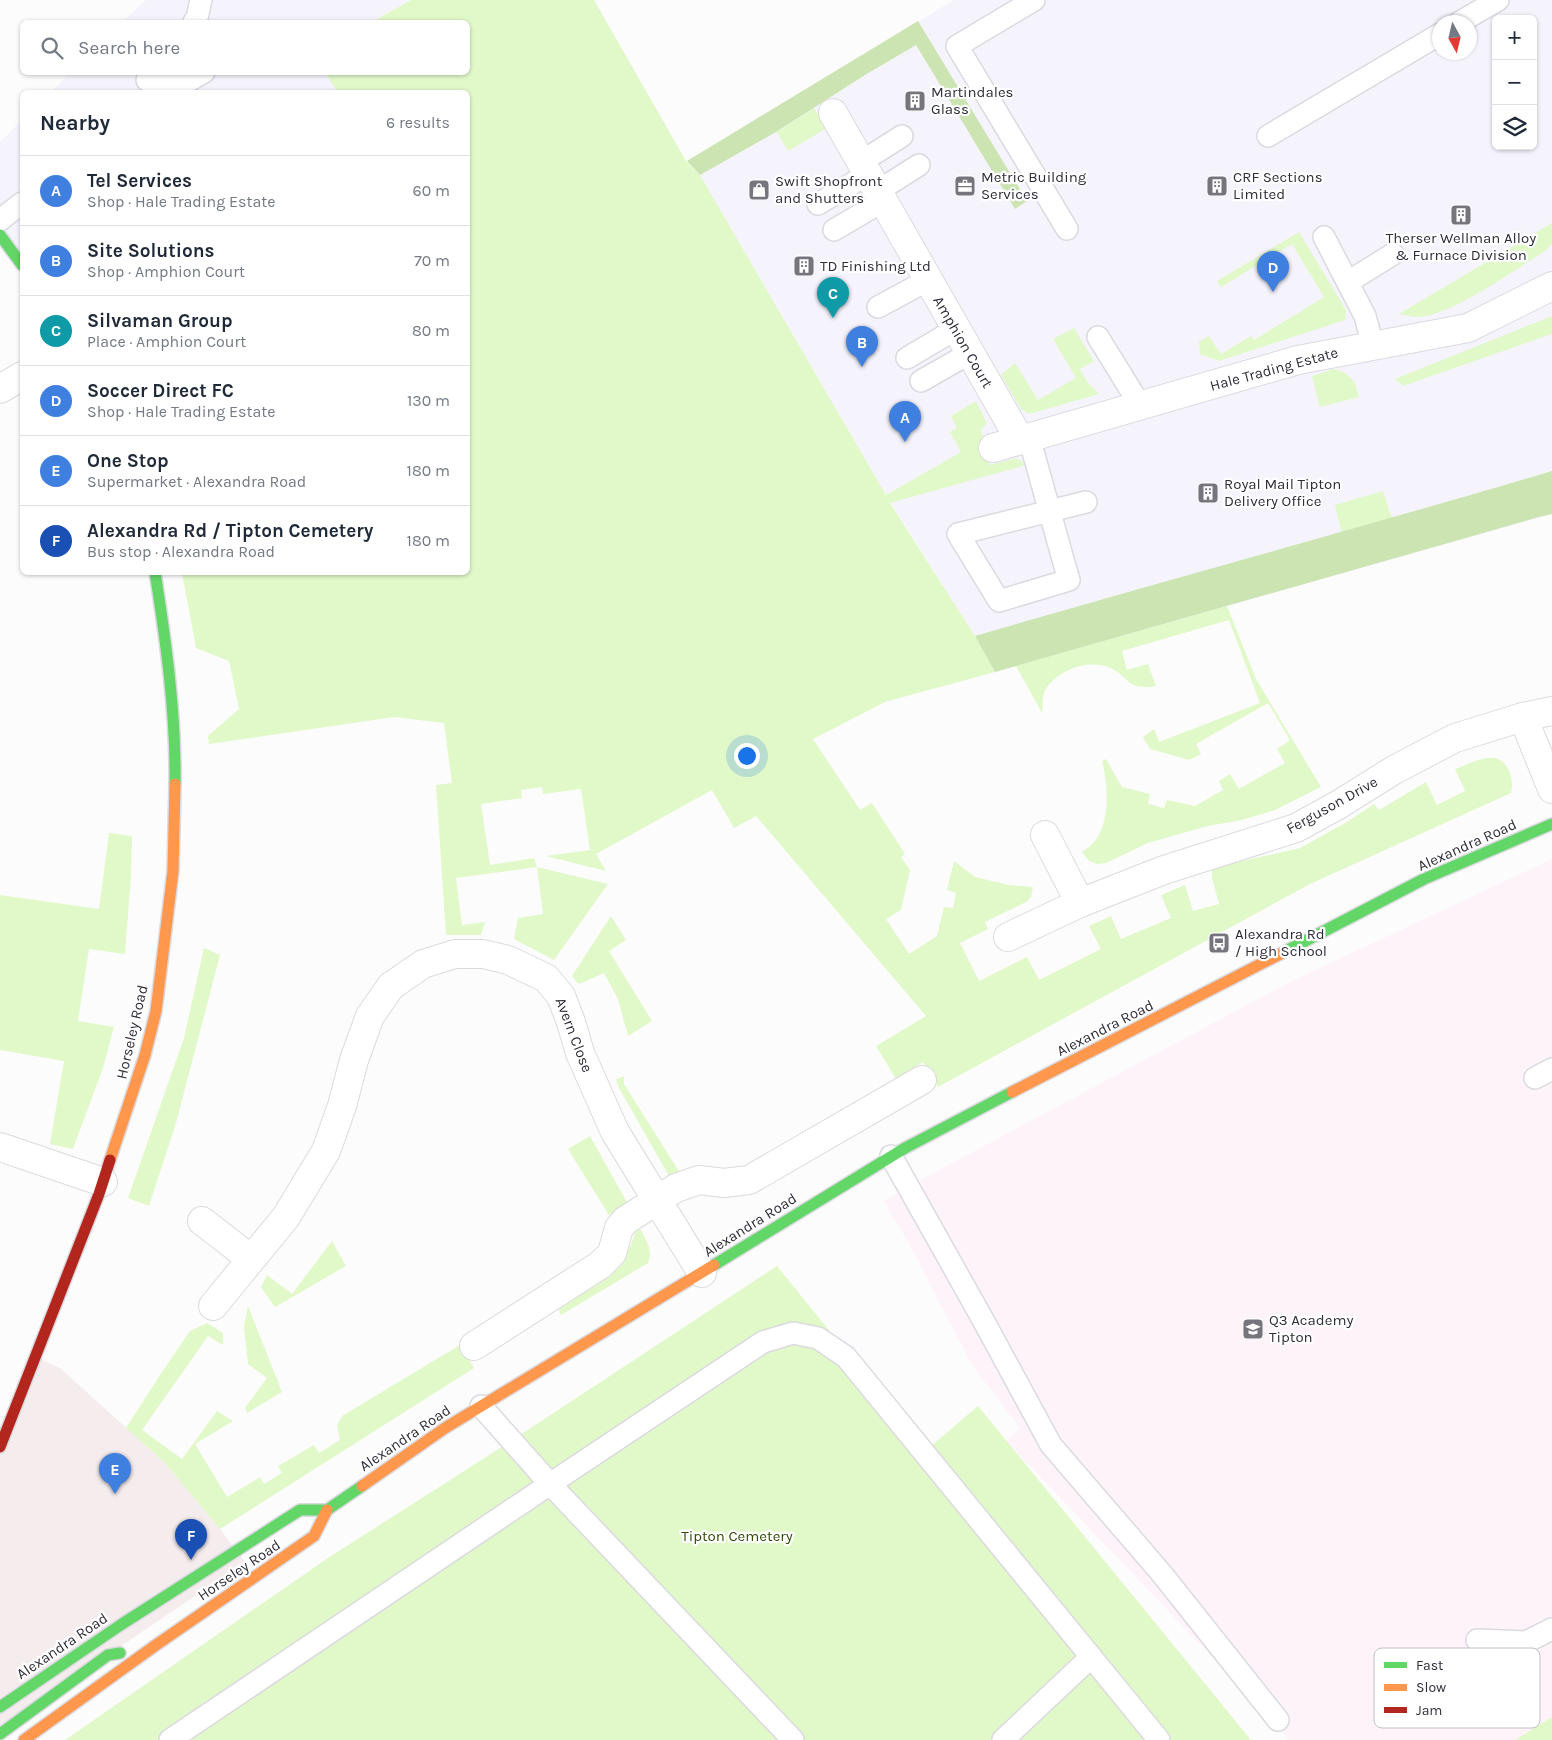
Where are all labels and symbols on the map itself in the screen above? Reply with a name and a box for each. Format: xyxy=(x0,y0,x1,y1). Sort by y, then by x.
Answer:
north arrow xyxy=(1432,15,1477,60)
place label: Martindales Glass xyxy=(931,83,1013,118)
building icon: Martindales Glass xyxy=(903,89,927,113)
place label: Metric Building Services xyxy=(981,168,1087,203)
place label: CRF Sections Limited xyxy=(1233,168,1323,203)
place label: Swift Shopfront and Shutters xyxy=(775,172,883,207)
office icon: Metric Building Services xyxy=(953,174,977,198)
building icon: CRF Sections Limited xyxy=(1205,174,1229,198)
shop icon: Swift Shopfront and Shutters xyxy=(747,178,771,202)
building icon: Therser Wellman Alloy & Furnace Division xyxy=(1449,203,1473,227)
place label: Therser Wellman Alloy & Furnace Division xyxy=(1386,229,1536,264)
pin: D xyxy=(1257,251,1289,292)
building icon: TD Finishing Ltd xyxy=(792,254,816,278)
place label: TD Finishing Ltd xyxy=(820,257,931,275)
pin: C xyxy=(817,277,849,318)
street label: Amphion Court xyxy=(929,293,997,392)
pin: B xyxy=(846,326,878,367)
street label: Hale Trading Estate xyxy=(1208,343,1340,395)
pin: A xyxy=(889,401,921,442)
place label: Royal Mail Tipton Delivery Office xyxy=(1224,475,1341,510)
building icon: Royal Mail Tipton Delivery Office xyxy=(1196,481,1220,505)
your location xyxy=(734,743,760,769)
street label: Ferguson Drive xyxy=(1283,772,1381,838)
street label: Alexandra Road xyxy=(1415,815,1519,875)
place label: Alexandra Rd / High School xyxy=(1235,925,1327,960)
bus stop icon: Alexandra Rd / High School xyxy=(1207,931,1231,955)
street label: Horseley Road xyxy=(112,983,152,1081)
street label: Avern Close xyxy=(551,995,597,1075)
street label: Alexandra Road xyxy=(1054,996,1156,1060)
street label: Alexandra Road xyxy=(700,1189,800,1261)
place label: Q3 Academy Tipton xyxy=(1269,1311,1353,1346)
school or university icon: Q3 Academy Tipton xyxy=(1241,1317,1265,1341)
street label: Alexandra Road xyxy=(356,1401,454,1475)
pin: E xyxy=(99,1453,131,1494)
pin: F xyxy=(175,1519,207,1560)
park label: Tipton Cemetery xyxy=(681,1527,793,1545)
street label: Horseley Road xyxy=(194,1536,284,1604)
street label: Alexandra Road xyxy=(13,1609,111,1683)
legend xyxy=(1374,1648,1540,1728)
text: Fast xyxy=(1416,1657,1443,1674)
text: Slow xyxy=(1416,1679,1446,1696)
text: Jam xyxy=(1416,1702,1442,1719)

